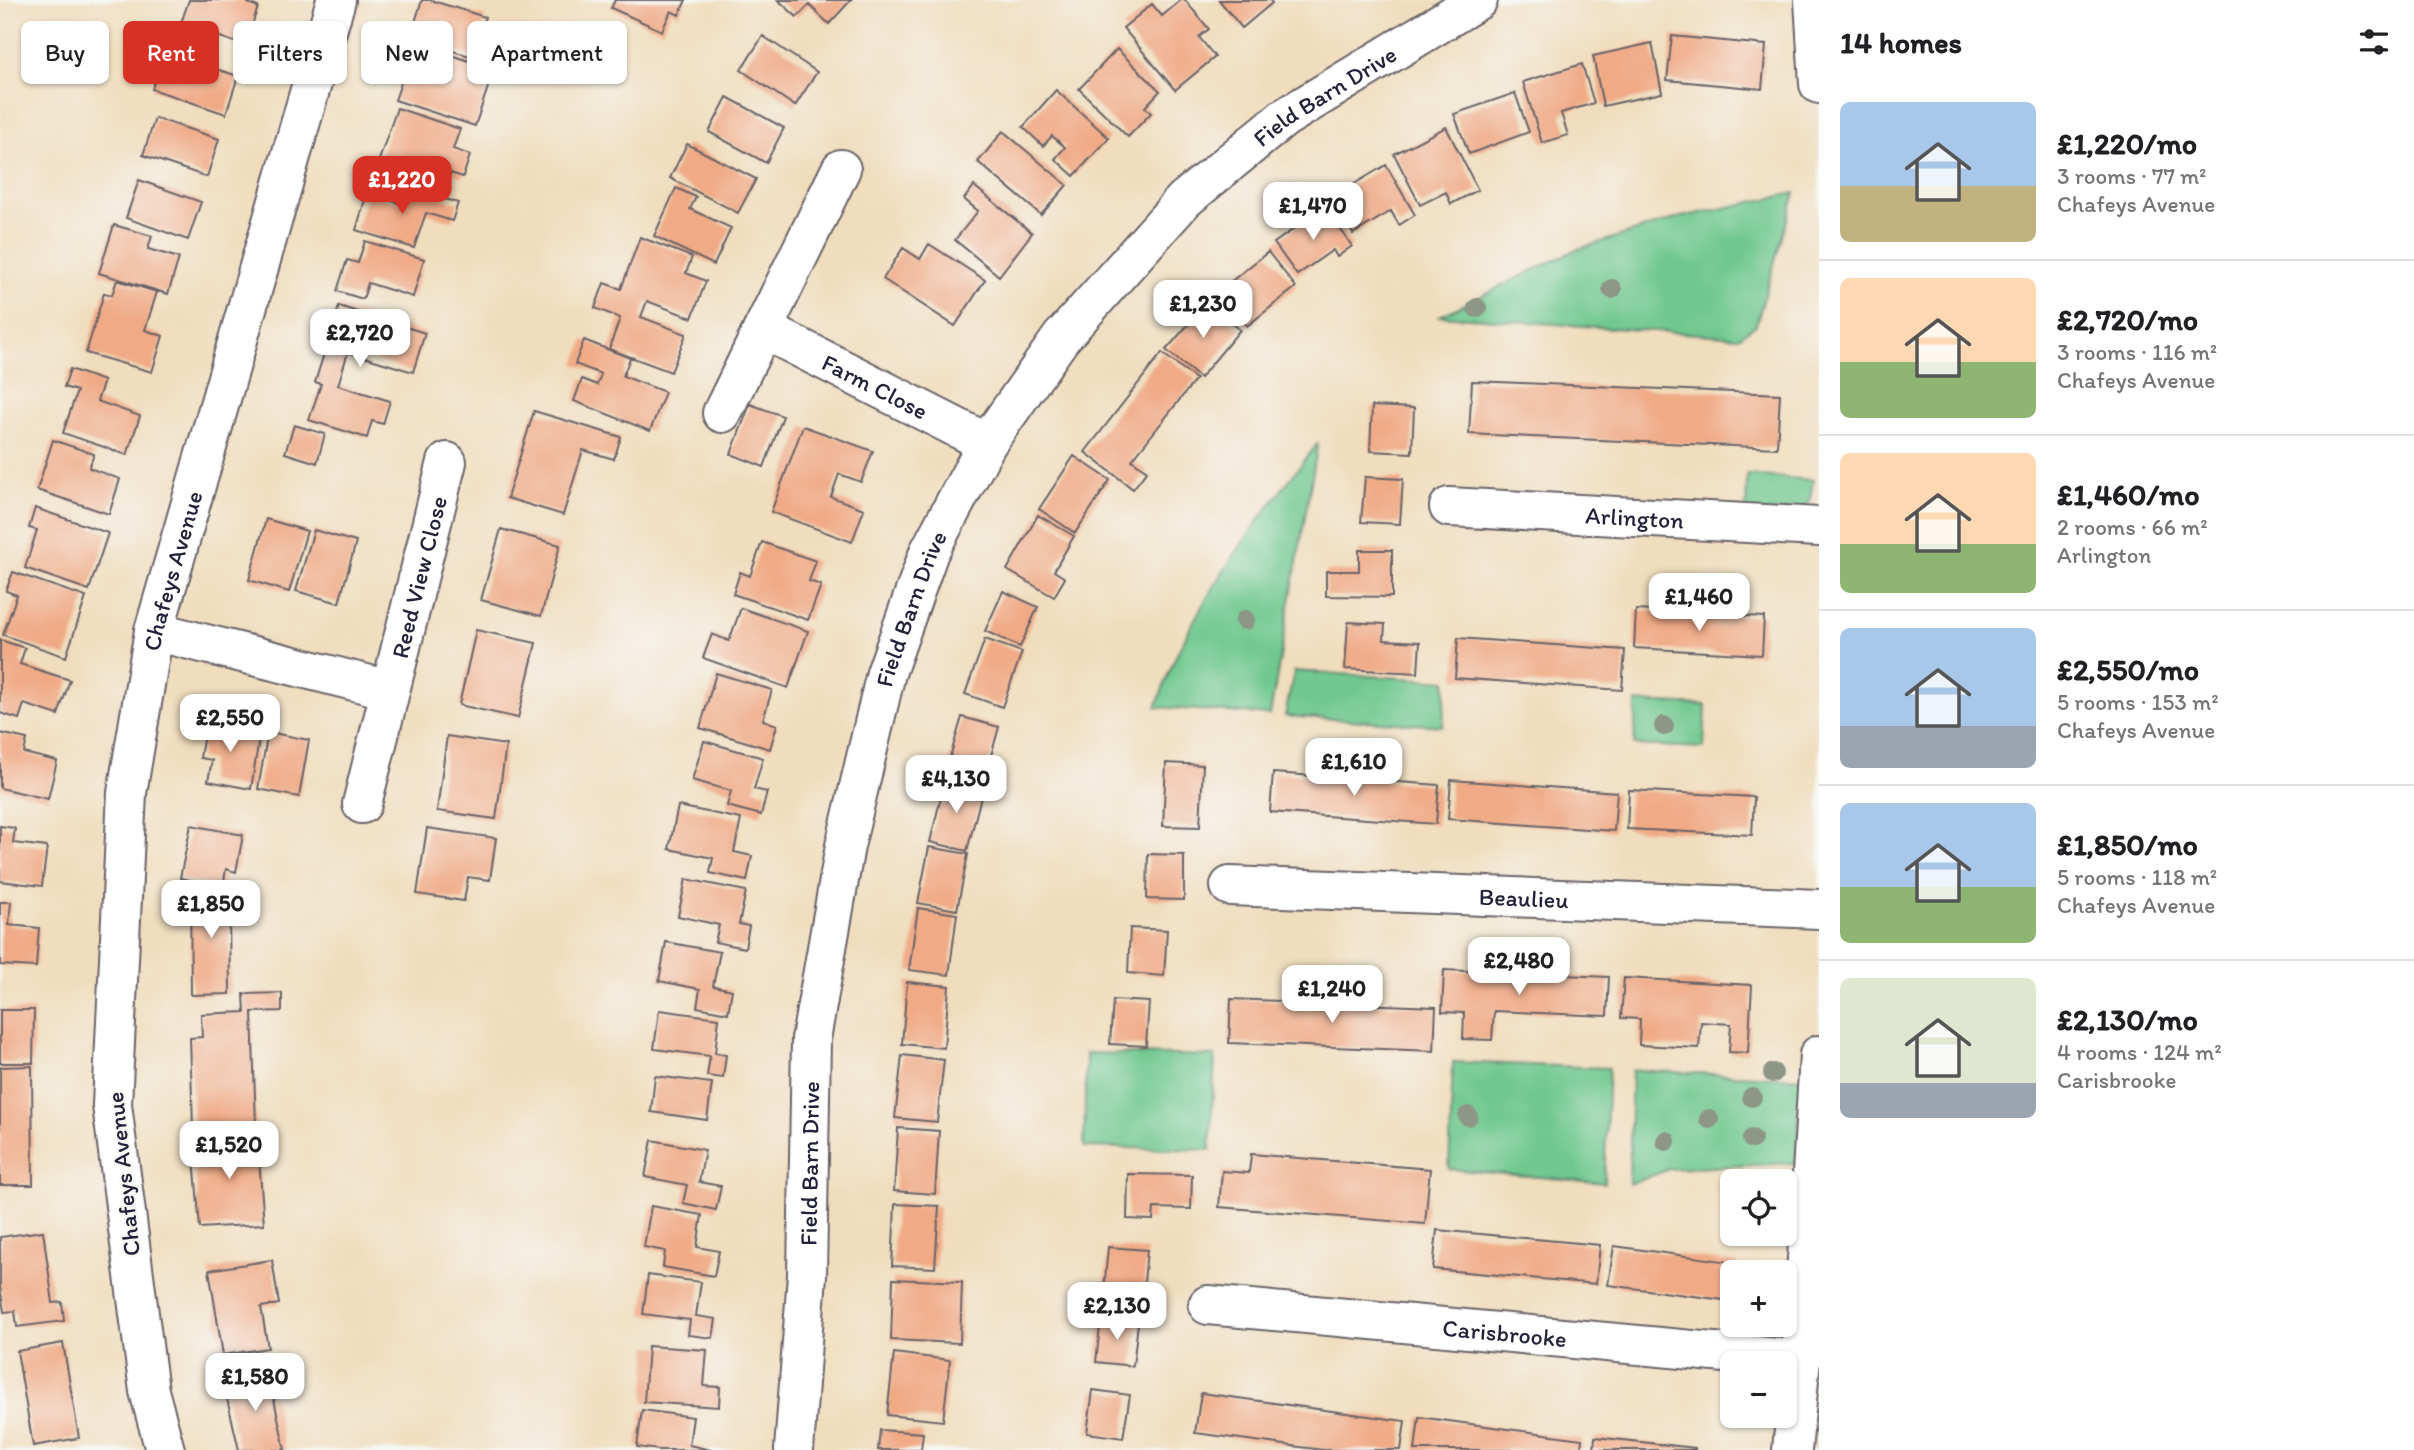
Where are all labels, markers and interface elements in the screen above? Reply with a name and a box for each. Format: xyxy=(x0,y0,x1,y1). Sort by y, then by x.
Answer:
chip: Buy xyxy=(21,21,109,84)
chip: Rent xyxy=(123,21,219,84)
chip: Filters xyxy=(233,21,347,84)
chip: New xyxy=(361,21,453,84)
chip: Apartment xyxy=(467,21,627,84)
icon: filters xyxy=(2355,23,2393,61)
text: 14 homes xyxy=(1840,24,1962,61)
street label: Field Barn Drive xyxy=(1247,39,1401,152)
text: £1,220/mo xyxy=(2057,125,2197,162)
icon: home xyxy=(1896,130,1980,214)
pin: £1,220 xyxy=(345,156,459,216)
text: 3 rooms · 77 m² xyxy=(2057,162,2207,190)
text: £1,220 xyxy=(369,165,435,193)
pin: £1,470 xyxy=(1256,182,1370,242)
text: Chafeys Avenue xyxy=(2057,190,2215,218)
text: £1,470 xyxy=(1279,191,1347,219)
pin: £1,230 xyxy=(1146,280,1260,340)
text: £1,230 xyxy=(1169,289,1237,317)
text: £2,720/mo xyxy=(2057,301,2198,338)
icon: home xyxy=(1896,306,1980,390)
pin: £2,720 xyxy=(303,310,417,369)
text: £2,720 xyxy=(326,318,394,346)
text: 3 rooms · 116 m² xyxy=(2057,338,2217,366)
street label: Farm Close xyxy=(817,347,933,425)
text: Chafeys Avenue xyxy=(2057,366,2215,394)
text: £1,460/mo xyxy=(2057,476,2200,513)
icon: home xyxy=(1896,481,1980,565)
street label: Chafeys Avenue xyxy=(136,487,208,653)
street label: Reed View Close xyxy=(384,493,453,661)
street label: Arlington xyxy=(1585,500,1685,534)
text: 2 rooms · 66 m² xyxy=(2057,513,2208,541)
street label: Field Barn Drive xyxy=(869,525,952,690)
text: Arlington xyxy=(2057,541,2151,569)
pin: £1,460 xyxy=(1642,574,1756,633)
text: £1,460 xyxy=(1665,582,1733,610)
text: £2,550/mo xyxy=(2057,651,2199,688)
icon: home xyxy=(1896,656,1980,740)
text: 5 rooms · 153 m² xyxy=(2057,688,2219,716)
pin: £2,550 xyxy=(173,694,287,754)
text: £2,550 xyxy=(196,703,264,731)
text: Chafeys Avenue xyxy=(2057,716,2215,744)
pin: £1,610 xyxy=(1297,738,1411,798)
text: £1,610 xyxy=(1321,747,1387,775)
pin: £4,130 xyxy=(899,756,1013,815)
text: £4,130 xyxy=(922,764,990,792)
text: £1,850/mo xyxy=(2057,826,2198,863)
icon: home xyxy=(1896,831,1980,915)
text: 5 rooms · 118 m² xyxy=(2057,863,2217,891)
pin: £1,850 xyxy=(154,880,268,940)
street label: Beaulieu xyxy=(1478,881,1569,914)
text: £1,850 xyxy=(177,889,245,917)
text: Chafeys Avenue xyxy=(2057,891,2215,919)
pin: £2,480 xyxy=(1462,937,1576,997)
text: £2,480 xyxy=(1484,946,1554,974)
pin: £1,240 xyxy=(1275,965,1389,1025)
text: £1,240 xyxy=(1298,974,1366,1002)
text: £2,130/mo xyxy=(2057,1001,2198,1038)
icon: home xyxy=(1896,1006,1980,1090)
text: 4 rooms · 124 m² xyxy=(2057,1038,2222,1066)
text: Carisbrooke xyxy=(2057,1066,2176,1094)
street label: Field Barn Drive xyxy=(793,1081,825,1246)
street label: Chafeys Avenue xyxy=(100,1090,146,1258)
pin: £1,520 xyxy=(172,1122,286,1181)
text: £1,520 xyxy=(196,1130,262,1158)
map controls xyxy=(1720,1169,1797,1428)
button: locate xyxy=(1720,1169,1797,1246)
button: + xyxy=(1720,1260,1797,1337)
pin: £2,130 xyxy=(1060,1282,1174,1342)
text: £2,130 xyxy=(1083,1291,1151,1319)
street label: Carisbrooke xyxy=(1441,1312,1568,1353)
button: − xyxy=(1720,1351,1797,1428)
pin: £1,580 xyxy=(198,1354,312,1413)
text: £1,580 xyxy=(221,1362,289,1390)

